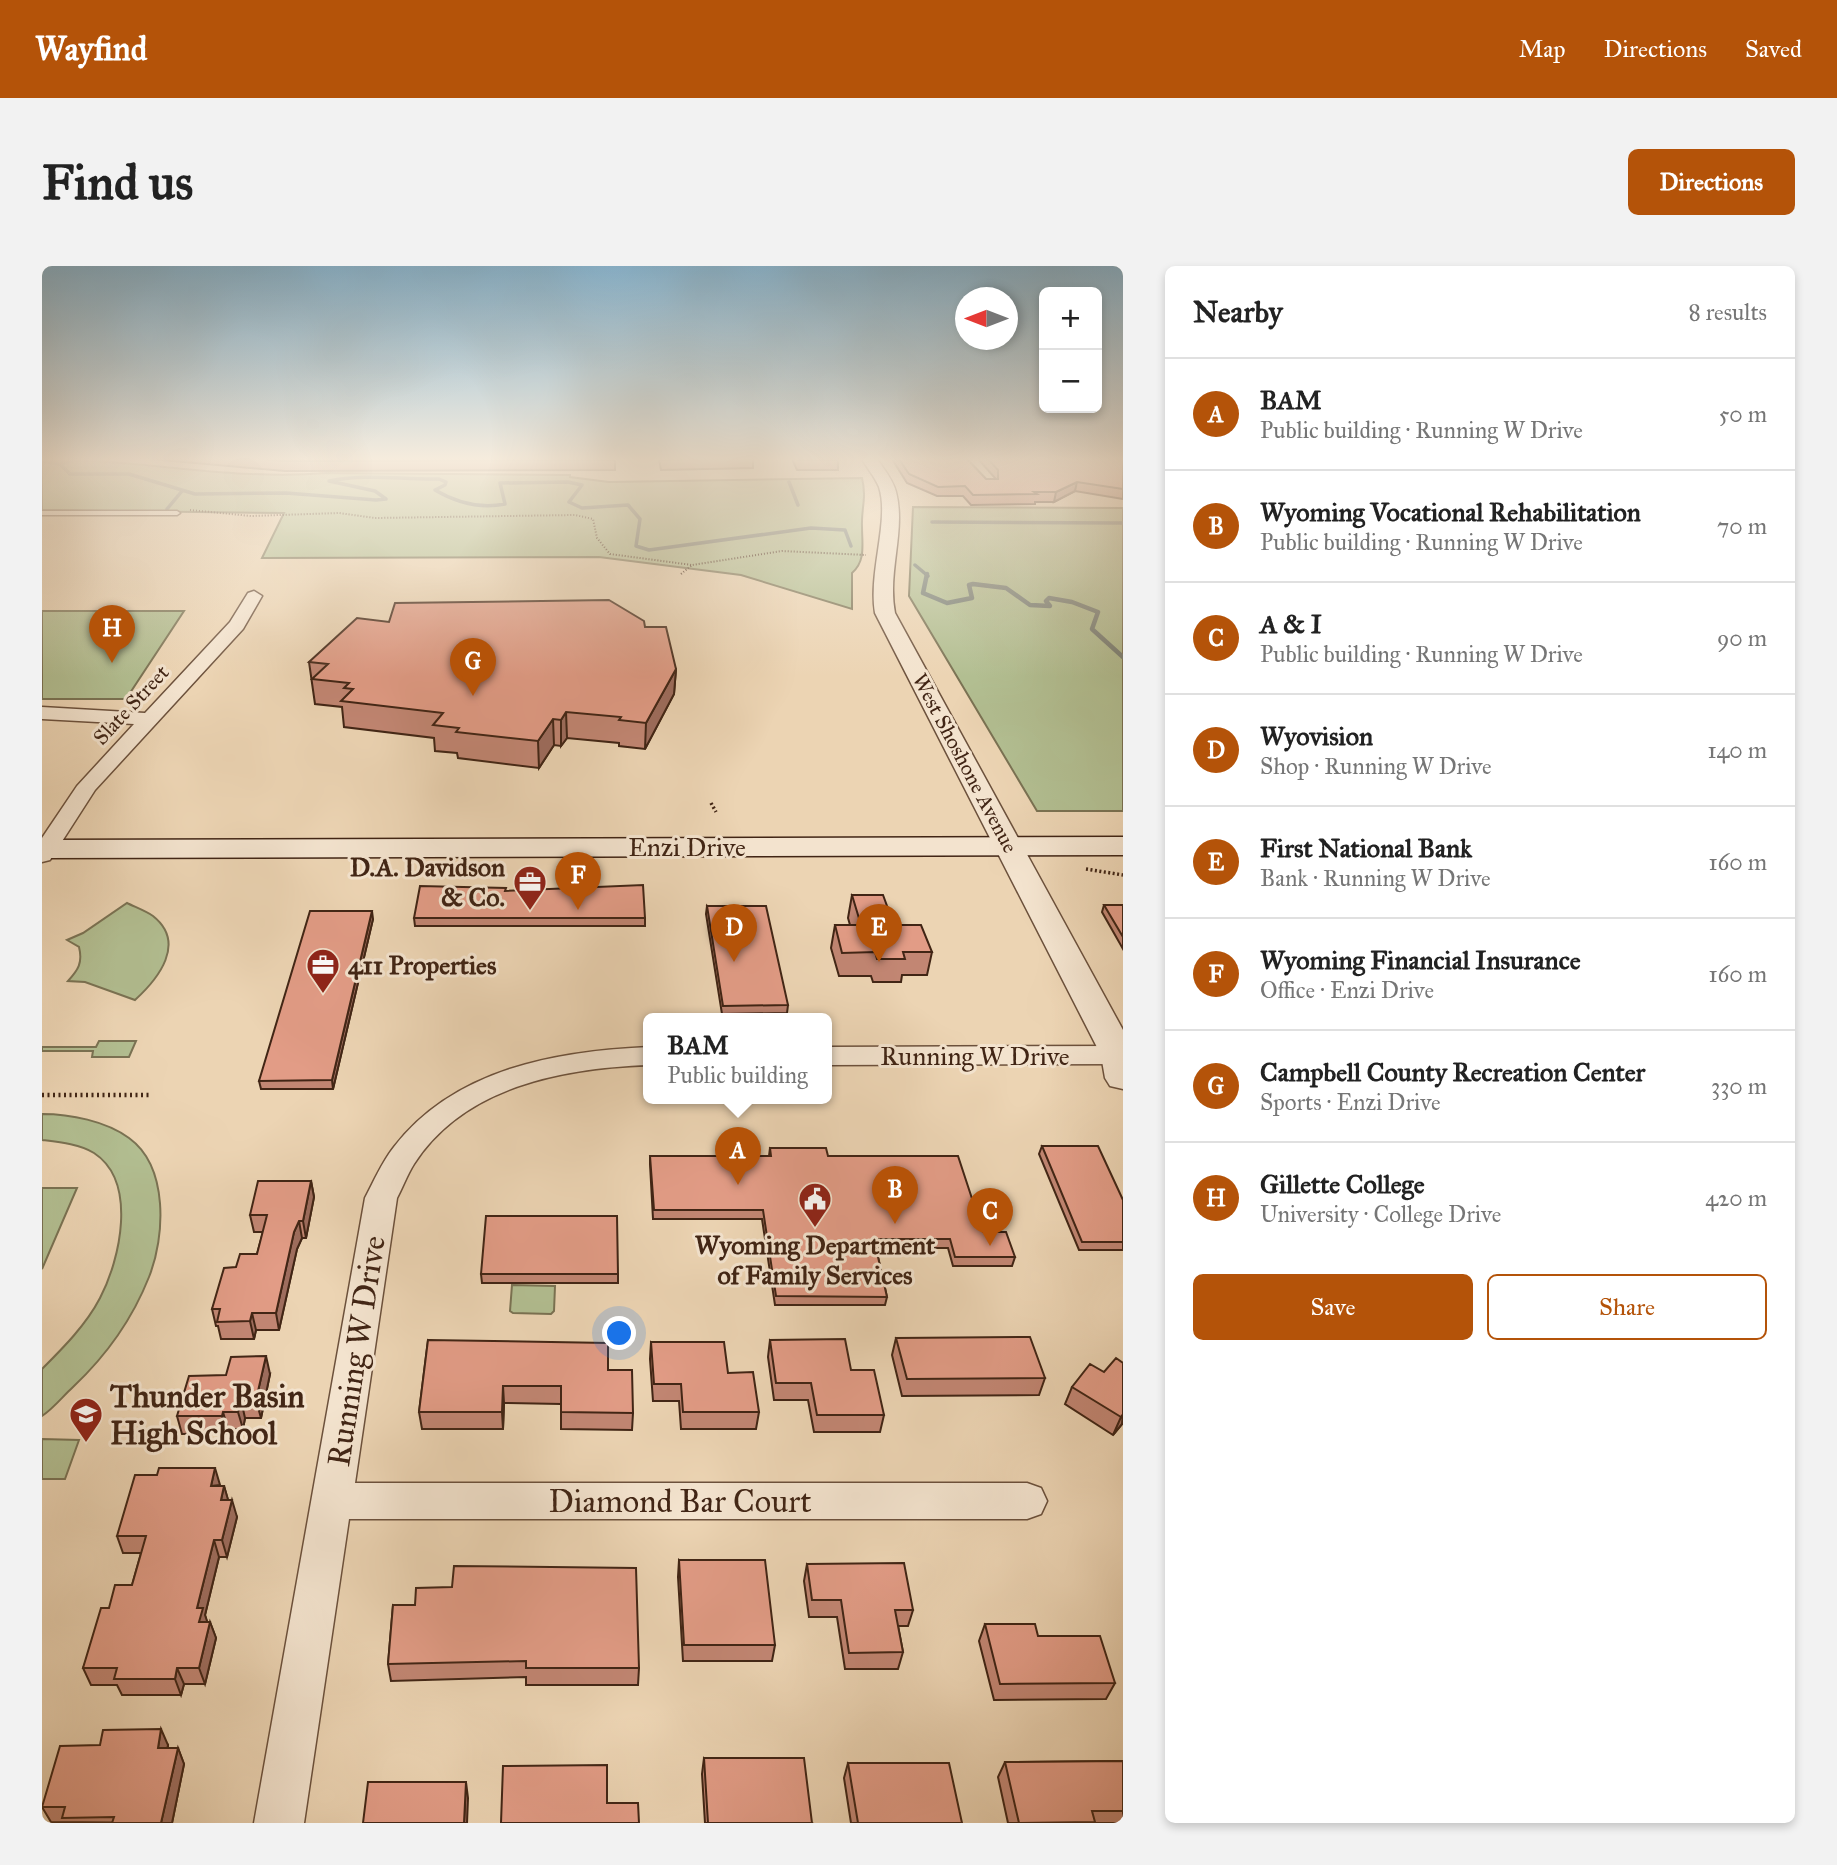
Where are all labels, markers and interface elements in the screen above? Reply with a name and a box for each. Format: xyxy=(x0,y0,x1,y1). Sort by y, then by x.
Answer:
text: Wayfind xyxy=(35,29,147,69)
text: Map xyxy=(1519,34,1566,64)
text: Directions xyxy=(1604,34,1707,64)
text: Saved xyxy=(1745,34,1802,64)
button: Directions xyxy=(1628,149,1795,215)
text: Find us xyxy=(42,153,193,212)
north arrow xyxy=(955,287,1018,350)
map controls xyxy=(1039,287,1102,413)
button: + xyxy=(1039,287,1102,350)
text: Nearby xyxy=(1193,294,1283,330)
text: 8 results xyxy=(1688,298,1767,326)
button: − xyxy=(1039,350,1102,413)
text: BAM xyxy=(1260,384,1322,416)
text: A xyxy=(1208,400,1224,428)
text: 50 m xyxy=(1719,400,1767,428)
text: Public building · Running W Drive xyxy=(1260,416,1583,444)
text: Wyoming Vocational Rehabilitation xyxy=(1260,496,1641,528)
text: B xyxy=(1208,512,1224,540)
text: 70 m xyxy=(1717,512,1767,540)
text: Public building · Running W Drive xyxy=(1260,528,1583,556)
pin: H xyxy=(89,605,135,663)
text: A & I xyxy=(1260,608,1322,640)
text: C xyxy=(1208,624,1224,652)
text: 90 m xyxy=(1717,624,1767,652)
pin: G xyxy=(450,638,496,696)
text: Public building · Running W Drive xyxy=(1260,640,1583,668)
street label: Slate Street xyxy=(88,659,175,750)
street label: West Shoshone Avenue xyxy=(907,669,1023,857)
text: Wyovision xyxy=(1260,720,1373,752)
text: D xyxy=(1207,736,1225,764)
text: 140 m xyxy=(1707,736,1767,764)
text: Shop · Running W Drive xyxy=(1260,752,1492,780)
street label: Enzi Drive xyxy=(628,831,746,863)
text: First National Bank xyxy=(1260,832,1472,864)
text: E xyxy=(1208,848,1224,876)
text: 160 m xyxy=(1709,848,1767,876)
place label: D.A. Davidson & Co. xyxy=(350,851,505,913)
pin: F xyxy=(555,852,601,910)
office icon: D.A. Davidson & Co. xyxy=(511,863,549,912)
text: Bank · Running W Drive xyxy=(1260,864,1491,892)
pin: D xyxy=(711,904,757,962)
pin: E xyxy=(856,904,902,962)
text: Wyoming Financial Insurance xyxy=(1260,944,1580,976)
office icon: 411 Properties xyxy=(304,946,342,995)
place label: 411 Properties xyxy=(348,949,497,981)
text: F xyxy=(1208,960,1224,988)
text: 160 m xyxy=(1709,960,1767,988)
text: Office · Enzi Drive xyxy=(1260,976,1434,1004)
popup xyxy=(643,1013,832,1104)
text: BAM xyxy=(667,1029,729,1061)
street label: Running W Drive xyxy=(880,1040,1070,1072)
text: Campbell County Recreation Center xyxy=(1260,1056,1645,1088)
text: Public building xyxy=(667,1061,808,1089)
text: G xyxy=(1208,1072,1224,1100)
text: 330 m xyxy=(1711,1072,1767,1100)
text: Sports · Enzi Drive xyxy=(1260,1088,1441,1116)
pin: A xyxy=(715,1127,761,1185)
pin: B xyxy=(872,1166,918,1224)
text: Gillette College xyxy=(1260,1168,1424,1200)
public building icon: Wyoming Department of Family Services xyxy=(796,1180,834,1229)
text: H xyxy=(1206,1184,1226,1212)
text: 420 m xyxy=(1705,1184,1767,1212)
pin: C xyxy=(967,1188,1013,1246)
text: University · College Drive xyxy=(1260,1200,1501,1228)
place label: Wyoming Department of Family Services xyxy=(695,1229,936,1291)
street label: Running W Drive xyxy=(319,1233,394,1469)
button: Save xyxy=(1193,1274,1473,1340)
button: Share xyxy=(1487,1274,1767,1340)
your location xyxy=(602,1316,636,1350)
place label: Thunder Basin High School xyxy=(110,1377,305,1453)
school or university icon: Thunder Basin High School xyxy=(67,1395,105,1444)
street label: Diamond Bar Court xyxy=(548,1482,812,1521)

